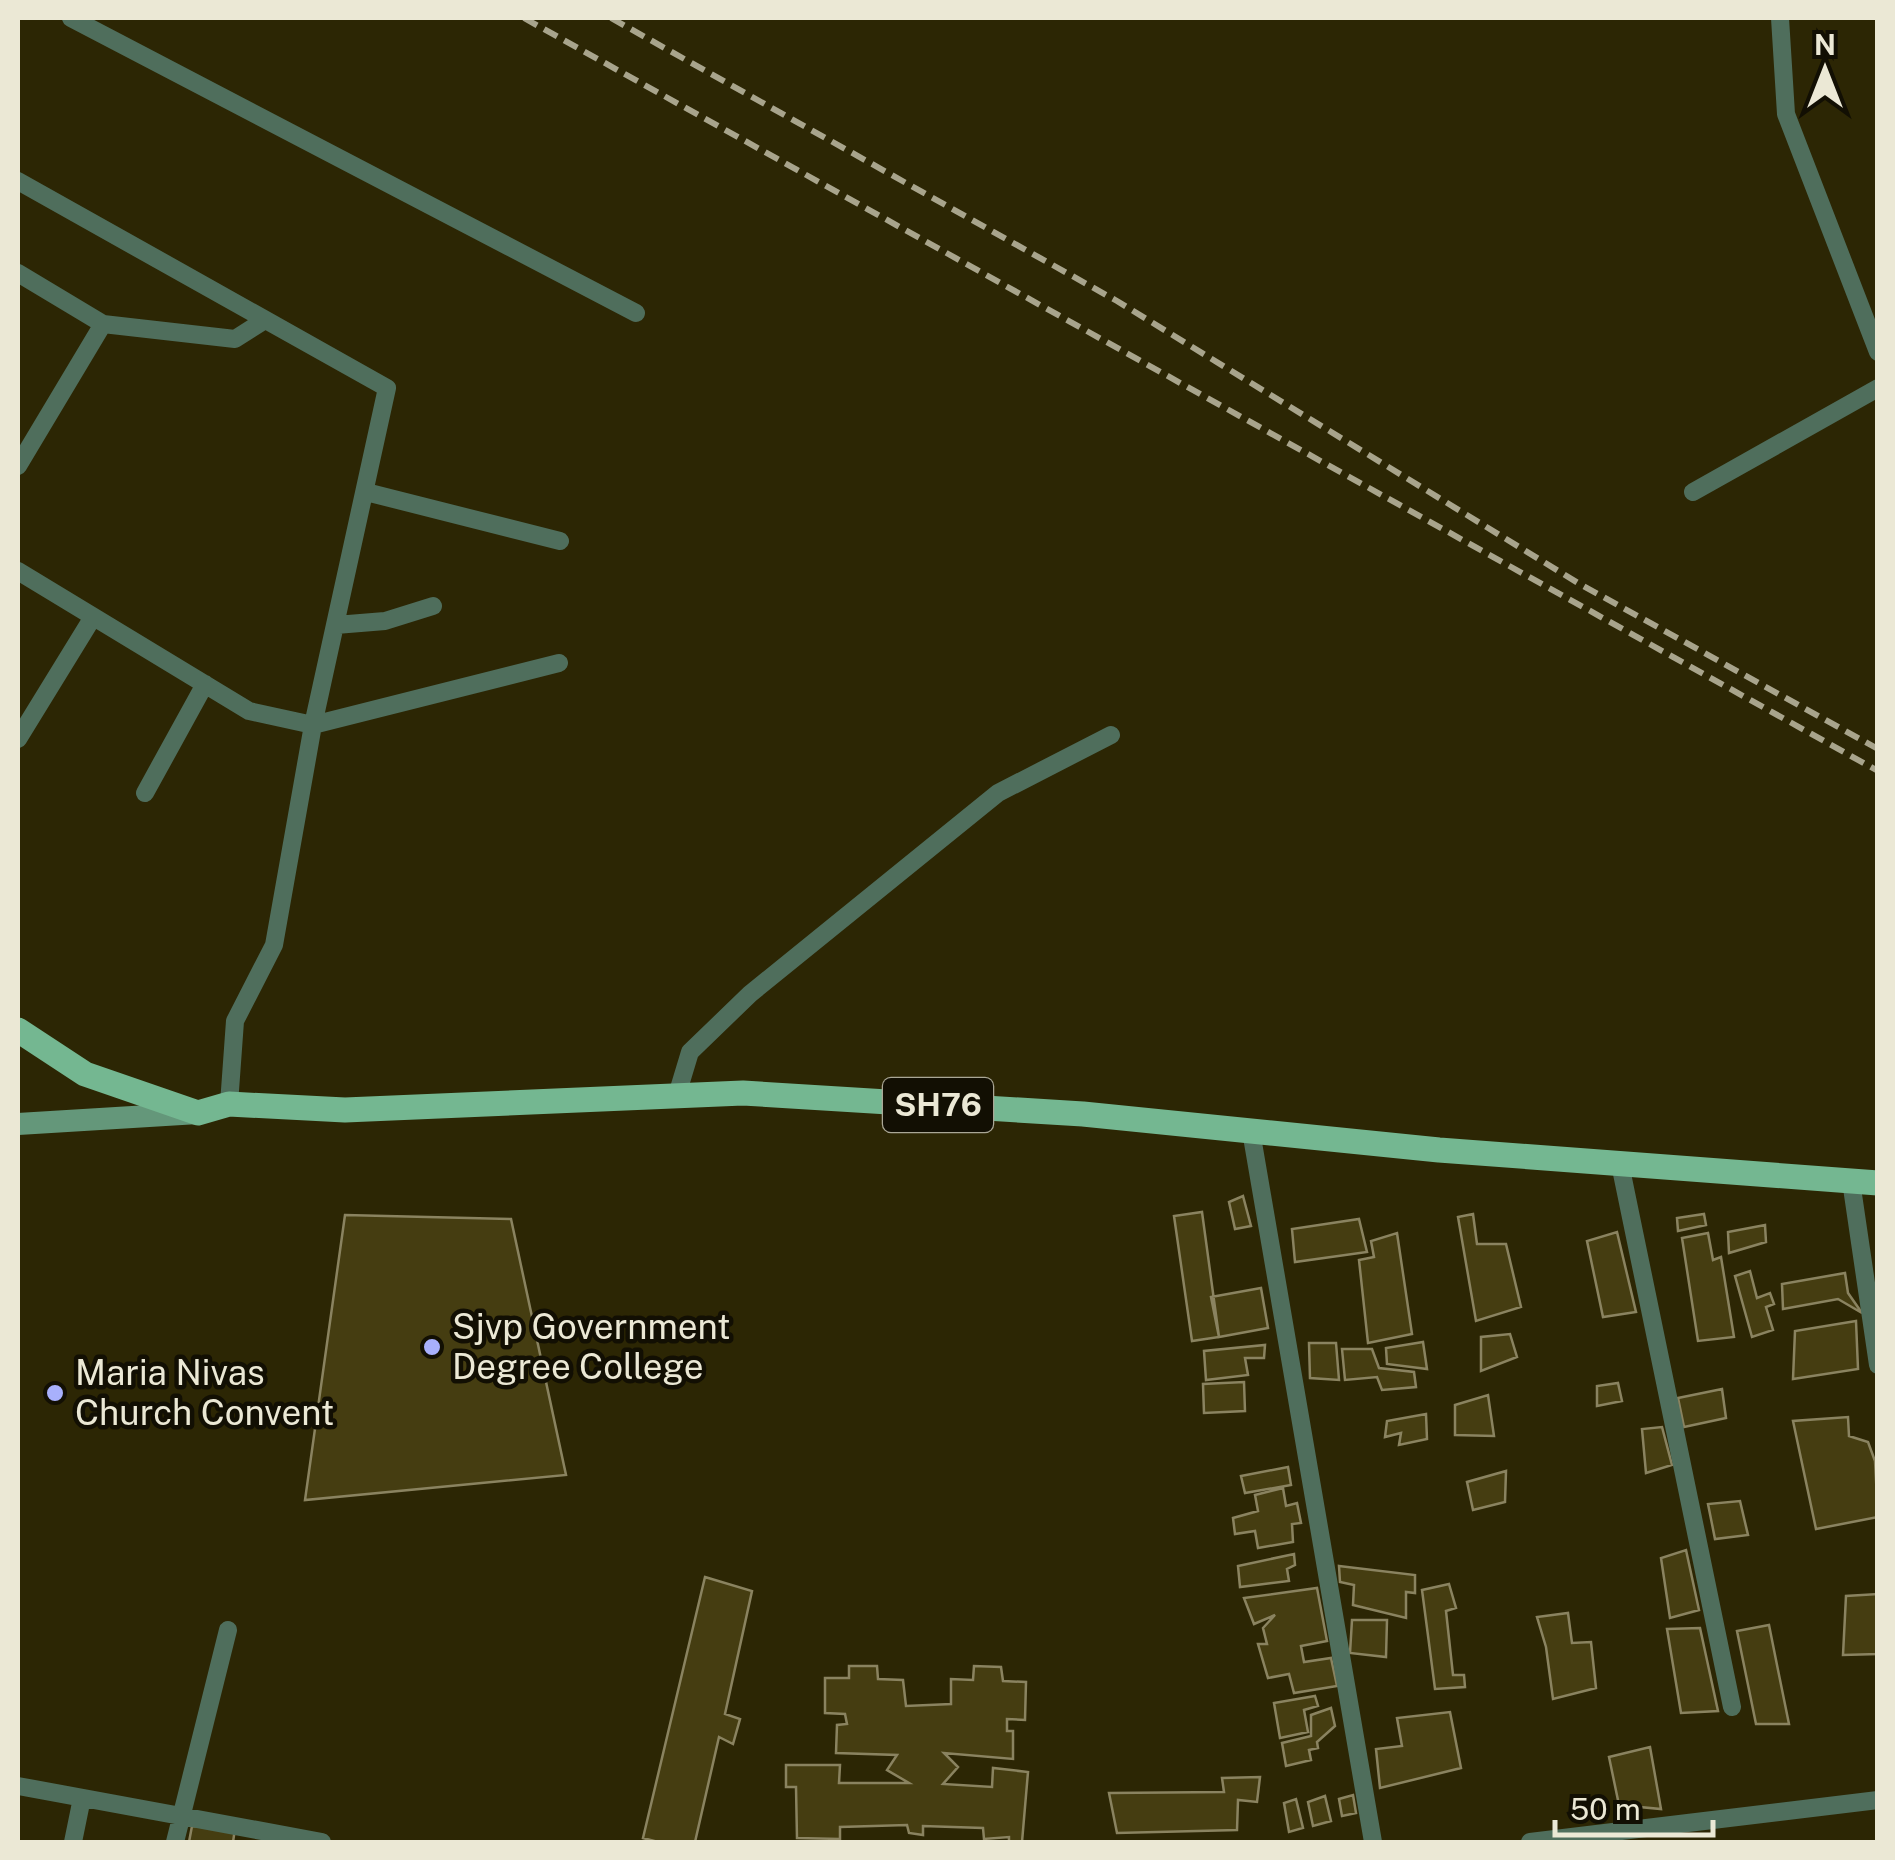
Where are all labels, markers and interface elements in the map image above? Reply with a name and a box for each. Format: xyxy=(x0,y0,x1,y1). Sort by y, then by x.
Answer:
north arrow xyxy=(1775,20,1875,120)
text: N xyxy=(1814,28,1836,61)
road number: SH76 xyxy=(883,1078,993,1132)
place label: Sjvp Government Degree College xyxy=(452,1306,731,1387)
marker: Sjvp Government Degree College xyxy=(421,1336,443,1358)
place label: Maria Nivas Church Convent xyxy=(75,1352,334,1433)
marker: Maria Nivas Church Convent xyxy=(44,1382,66,1404)
scale bar xyxy=(1555,1775,1712,1837)
text: 50 m xyxy=(1570,1791,1641,1827)

